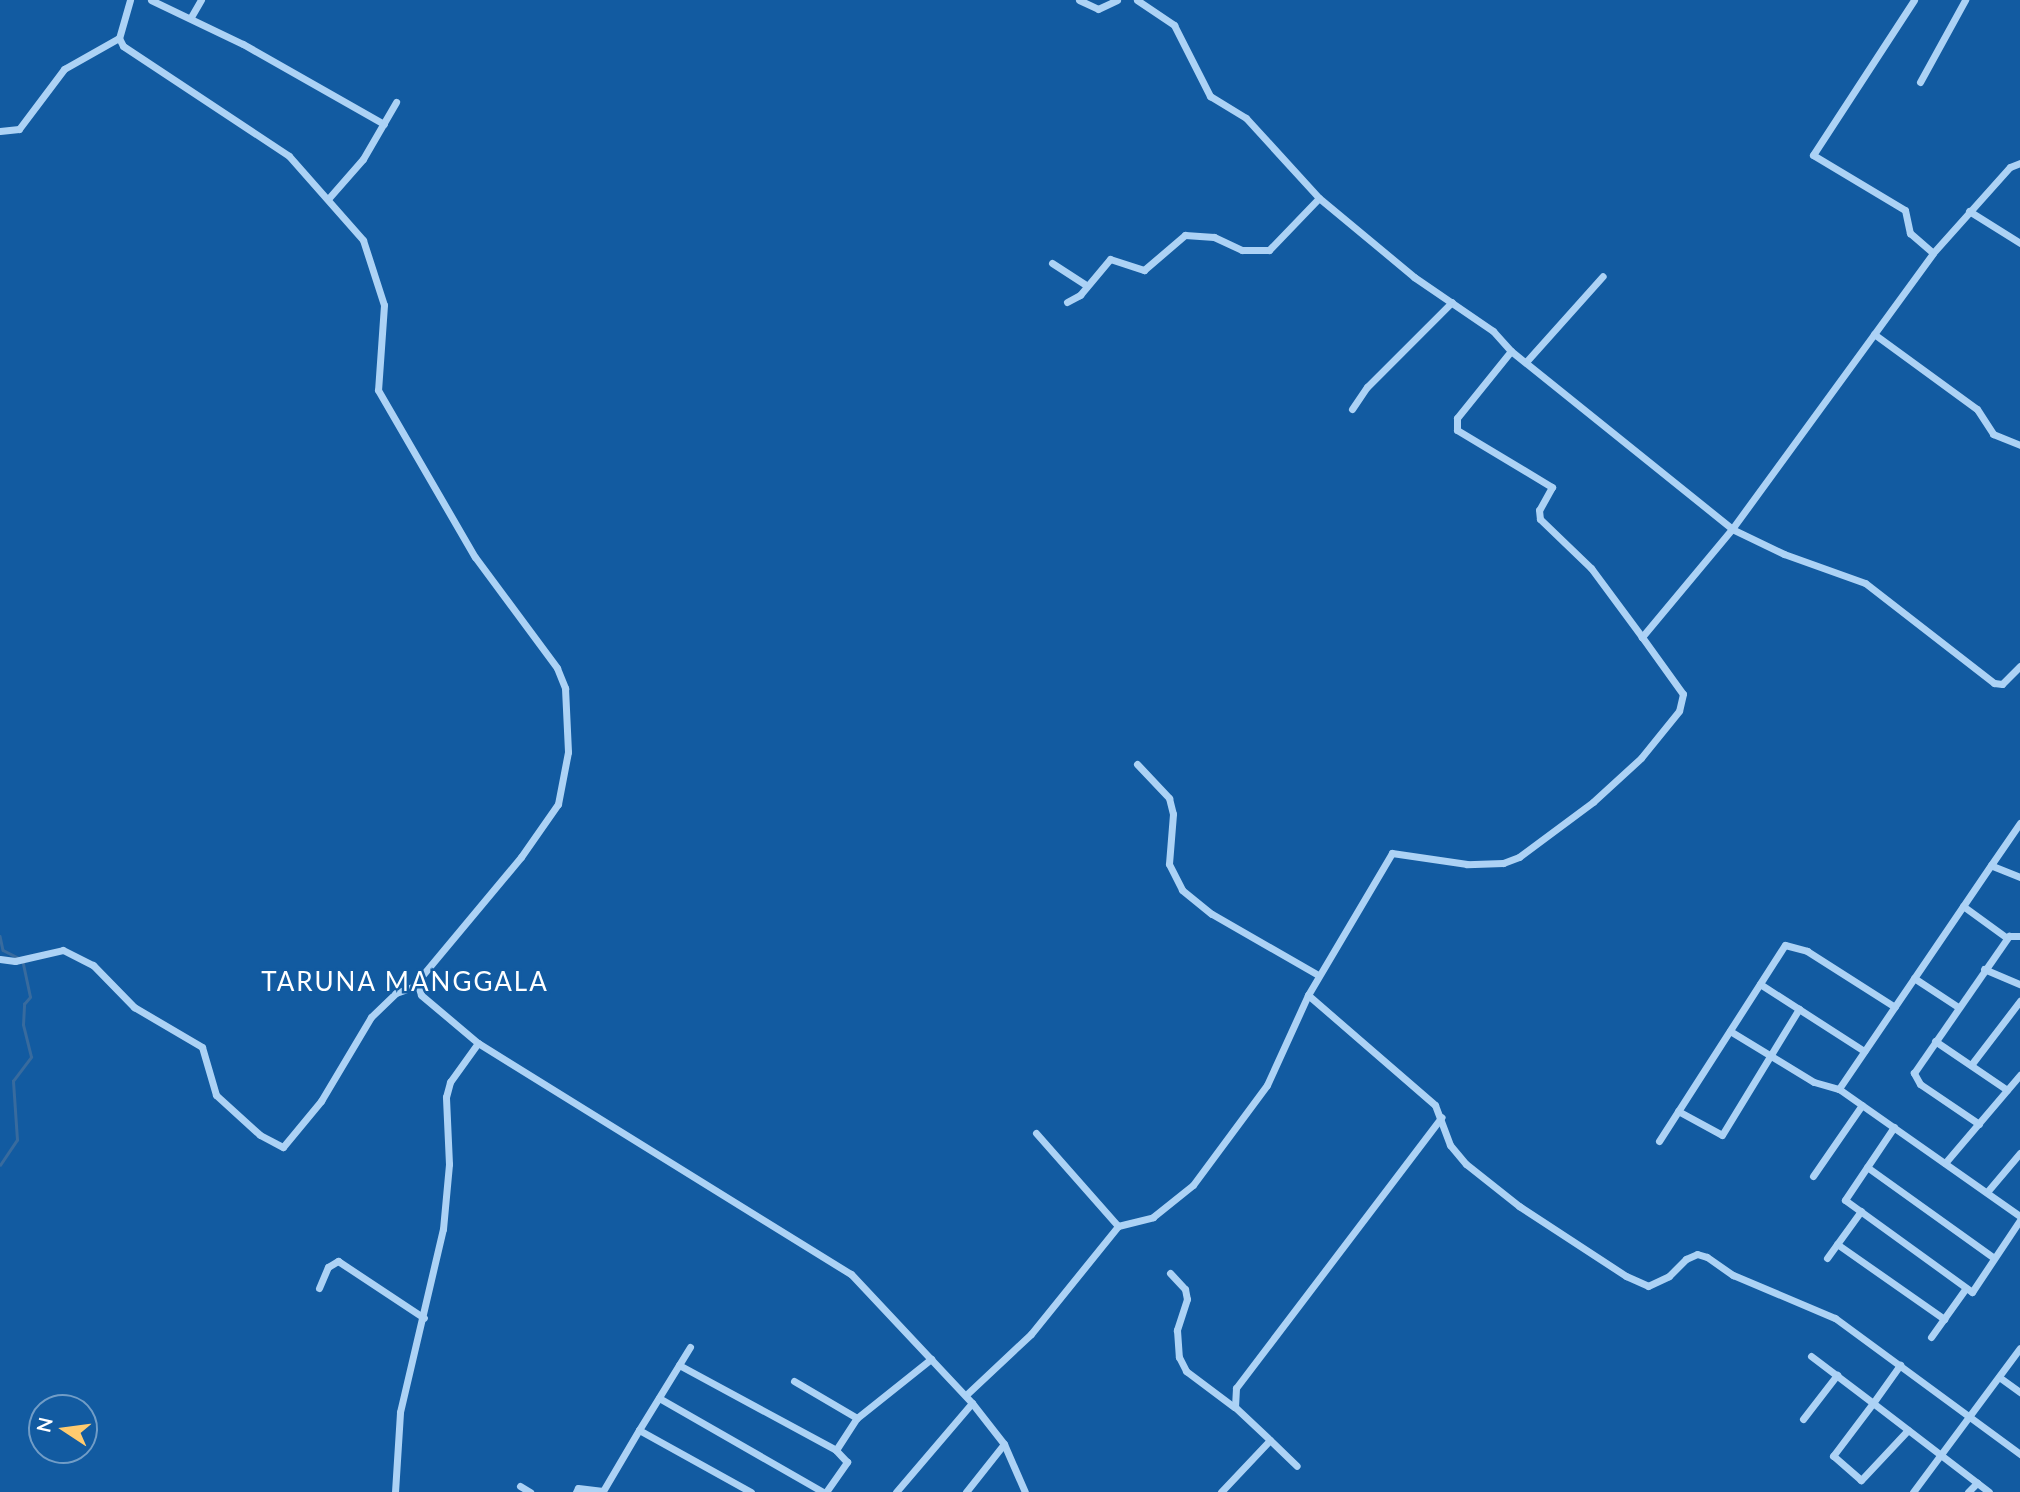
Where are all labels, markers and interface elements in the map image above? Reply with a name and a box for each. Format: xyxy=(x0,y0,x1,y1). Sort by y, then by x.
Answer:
district label: TARUNA MANGGALA xyxy=(263,966,547,998)
north arrow xyxy=(28,1394,98,1464)
text: N xyxy=(31,1415,57,1434)

